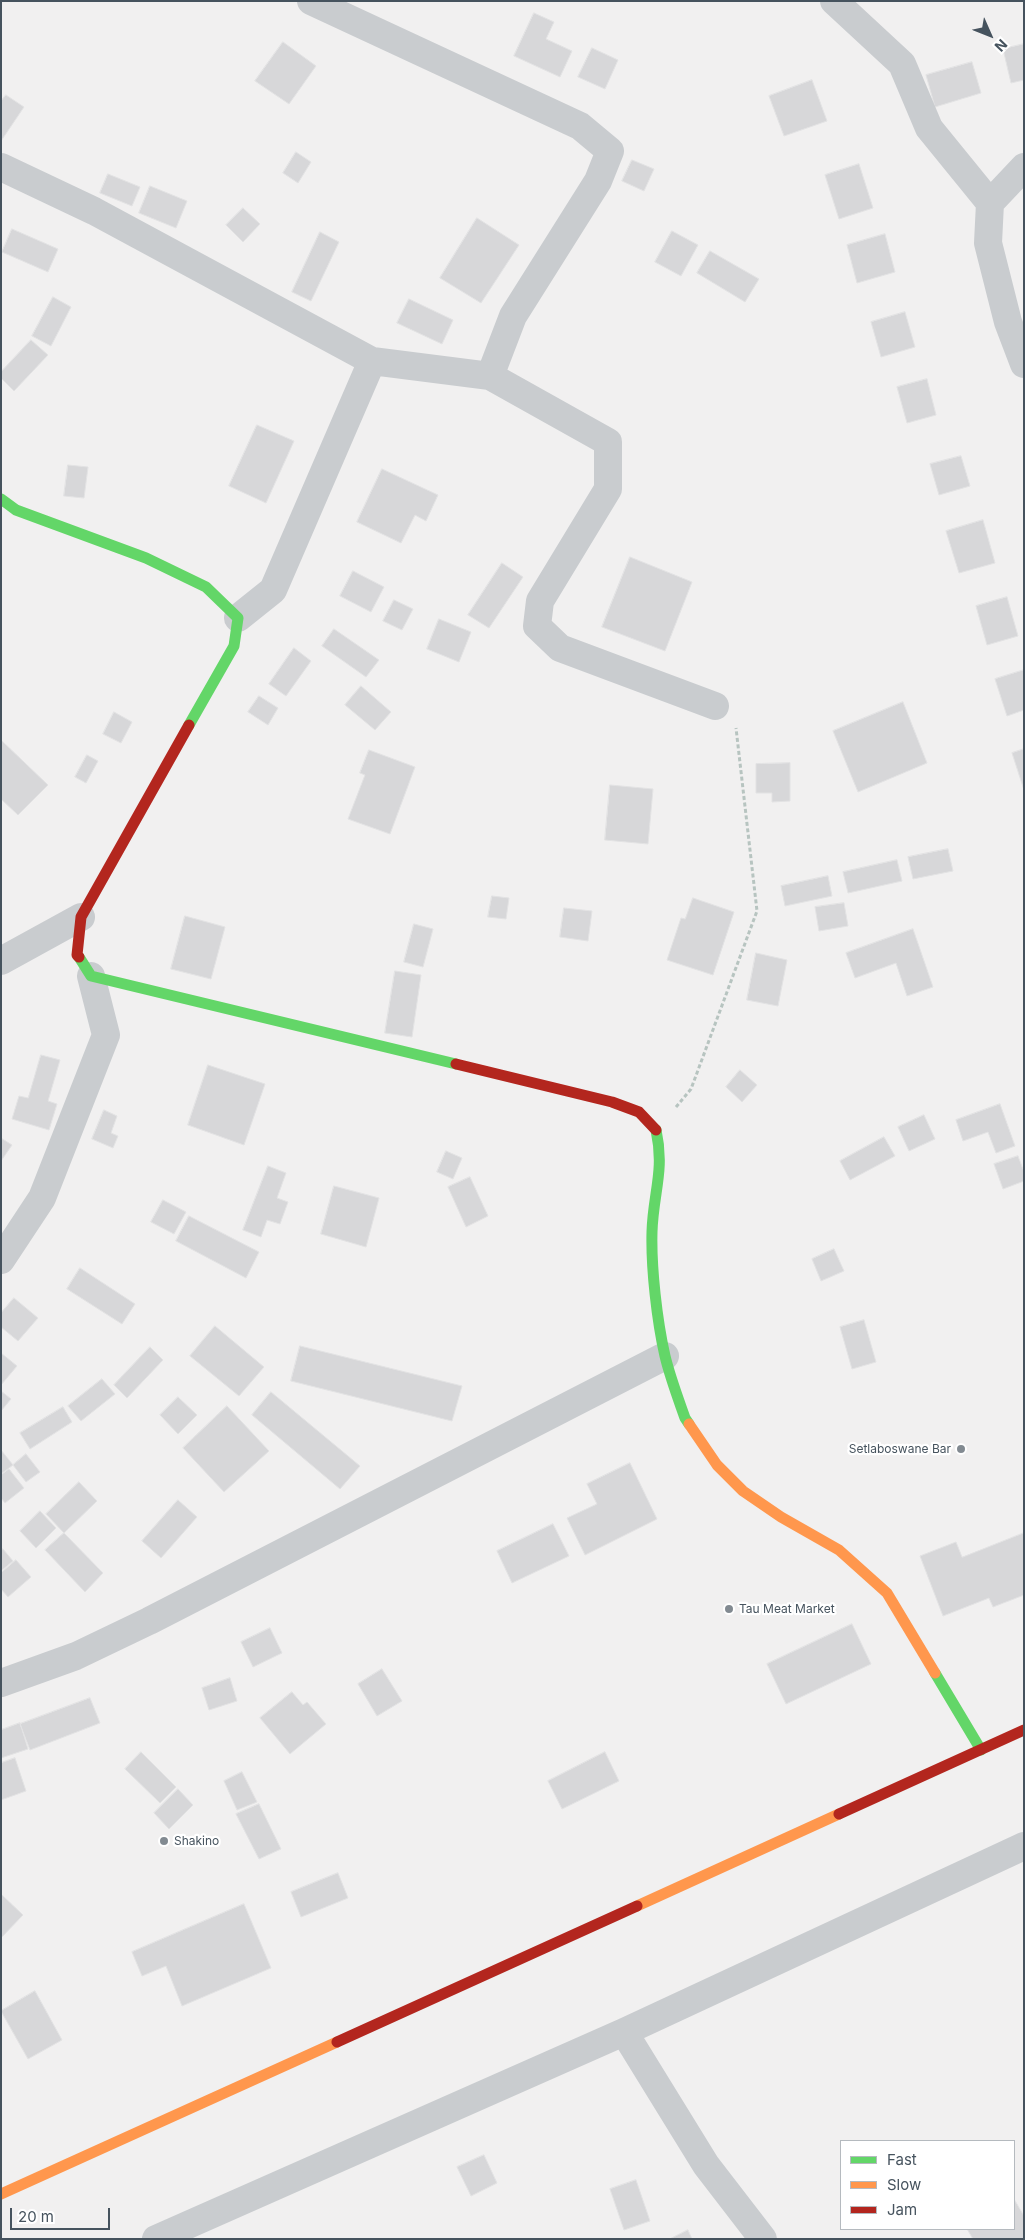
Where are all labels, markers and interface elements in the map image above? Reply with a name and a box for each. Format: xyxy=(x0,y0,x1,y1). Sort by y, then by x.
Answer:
north arrow xyxy=(965,10,1015,60)
text: N xyxy=(991,36,1011,56)
place label: Setlaboswane Bar xyxy=(849,1442,951,1456)
marker: Setlaboswane Bar xyxy=(955,1443,967,1455)
place label: Tau Meat Market xyxy=(739,1602,835,1616)
marker: Tau Meat Market xyxy=(723,1603,735,1615)
place label: Shakino xyxy=(174,1834,219,1848)
marker: Shakino xyxy=(158,1835,170,1847)
legend xyxy=(840,2140,1015,2230)
text: Fast xyxy=(887,2150,917,2169)
text: Slow xyxy=(887,2175,921,2194)
scale bar xyxy=(12,2198,112,2230)
text: Jam xyxy=(887,2200,917,2219)
text: 20 m xyxy=(18,2207,54,2226)

